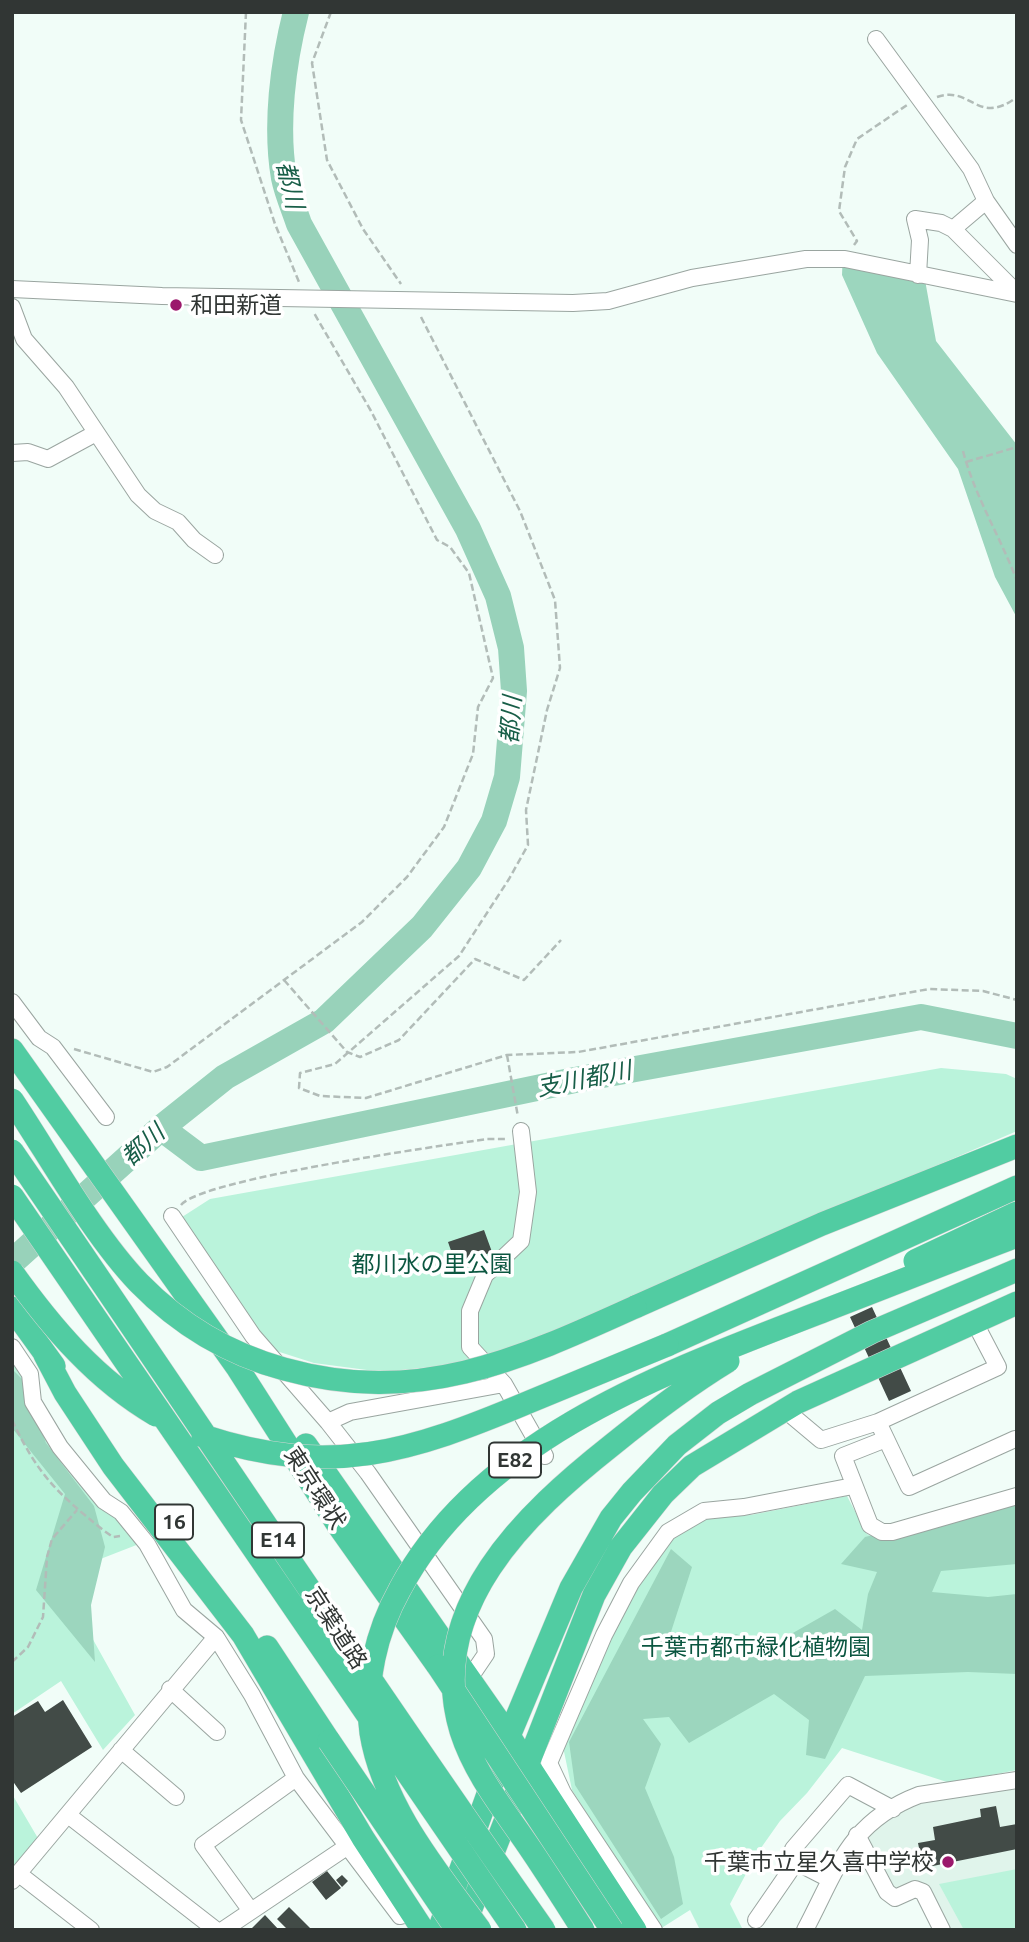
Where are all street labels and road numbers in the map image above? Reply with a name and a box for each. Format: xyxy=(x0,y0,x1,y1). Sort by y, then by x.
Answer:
street label: 東京環状 xyxy=(278,1442,352,1534)
road number: E82 xyxy=(489,1442,541,1478)
road number: 16 xyxy=(155,1504,193,1540)
road number: E14 xyxy=(252,1522,304,1558)
street label: 京葉道路 xyxy=(299,1582,373,1674)

